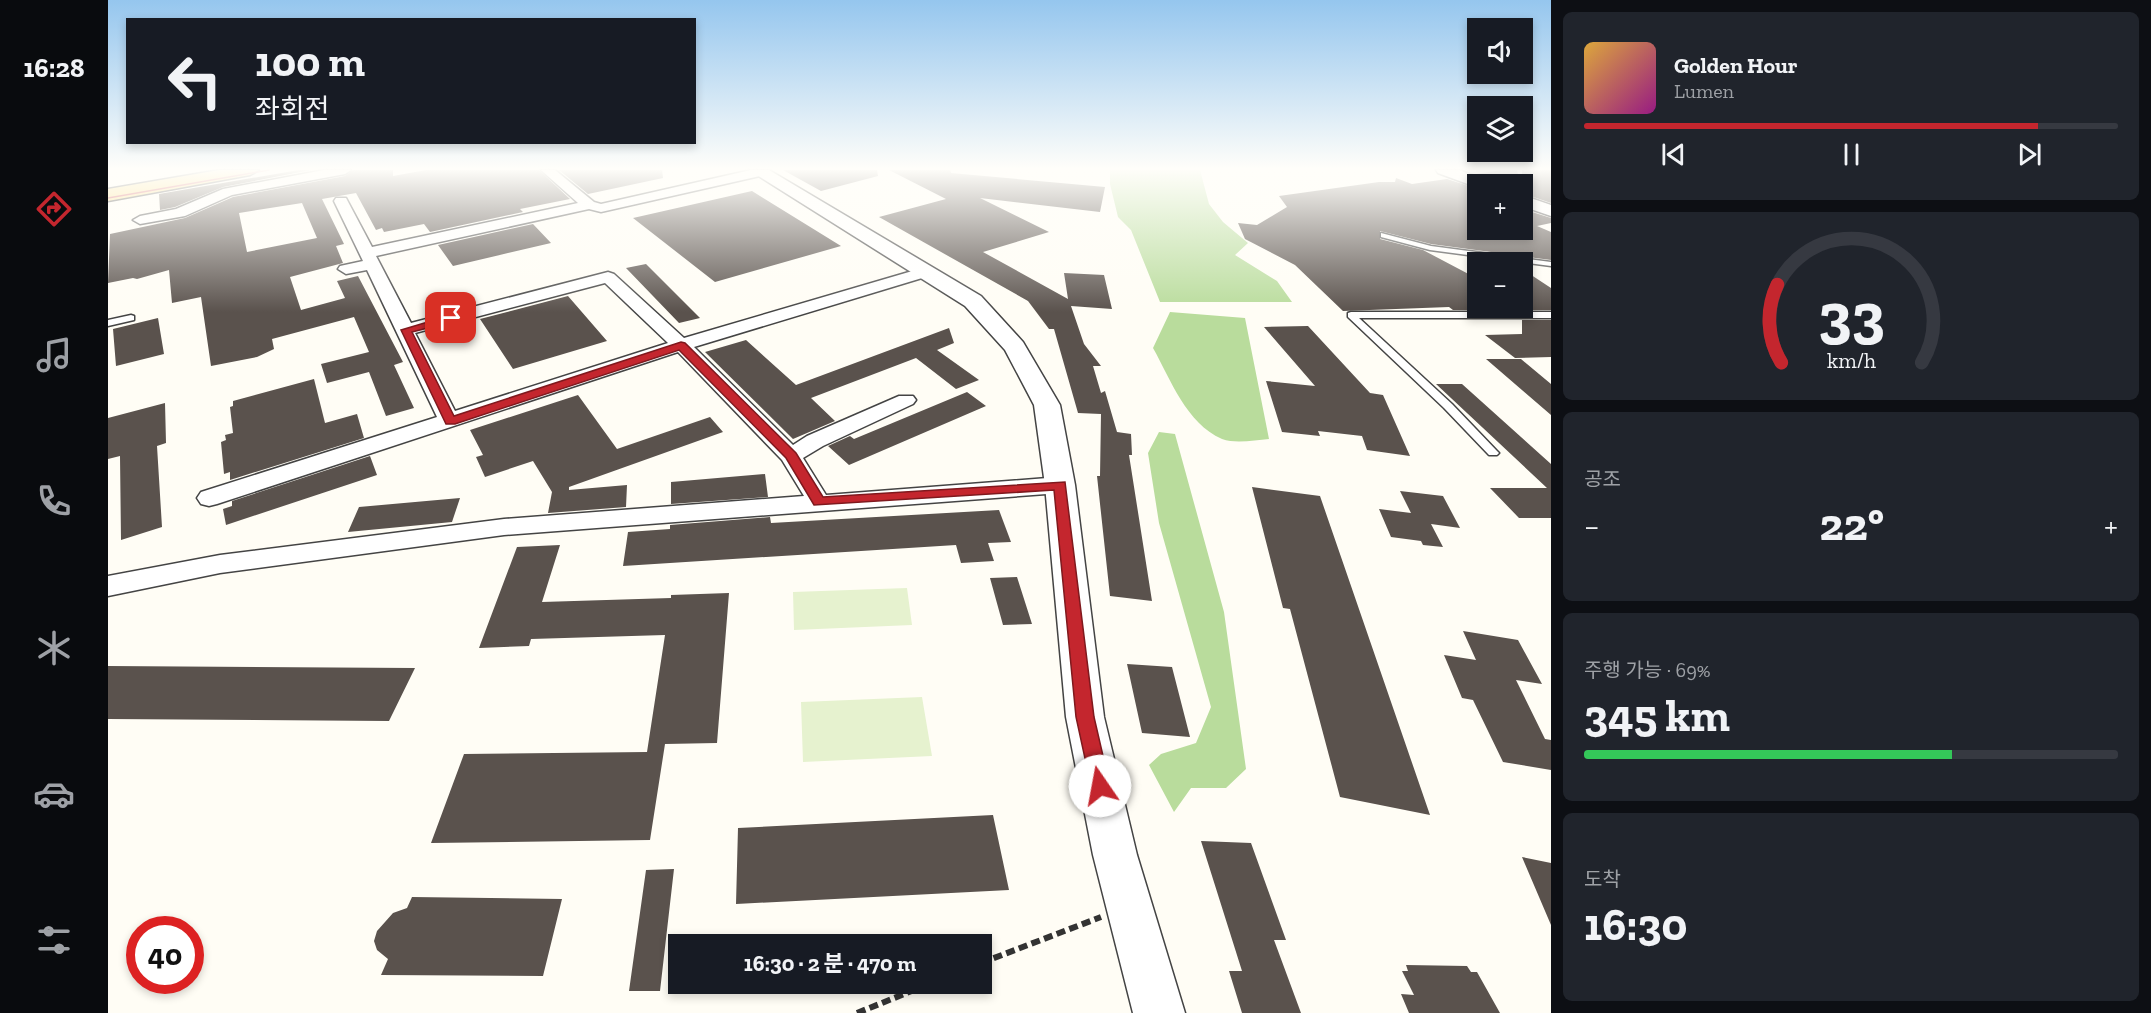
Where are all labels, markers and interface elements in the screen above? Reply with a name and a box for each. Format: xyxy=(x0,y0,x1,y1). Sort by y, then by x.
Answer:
map controls xyxy=(1467,18,1533,318)
button: sound xyxy=(1467,18,1533,84)
text: 100 m xyxy=(255,36,365,87)
icon: left xyxy=(156,42,234,120)
text: 16:28 xyxy=(23,52,85,84)
text: Golden Hour xyxy=(1674,52,1798,79)
text: Lumen xyxy=(1674,79,1734,103)
text: 좌회전 xyxy=(255,93,330,125)
button: layers xyxy=(1467,96,1533,162)
icon: previous xyxy=(1657,138,1690,171)
icon: pause xyxy=(1835,138,1868,171)
icon: next xyxy=(2013,138,2046,171)
button: + xyxy=(1467,174,1533,240)
icon: directions xyxy=(33,188,75,230)
button: − xyxy=(1467,252,1533,318)
text: 33 xyxy=(1818,278,1884,353)
pin xyxy=(425,292,476,343)
icon: arrive xyxy=(434,301,467,334)
icon: music xyxy=(33,334,75,376)
text: km/h xyxy=(1827,349,1875,374)
text: 공조 xyxy=(1584,467,1621,491)
icon: phone xyxy=(33,480,75,522)
text: 22° xyxy=(1819,498,1884,552)
text: − xyxy=(1584,506,1599,545)
text: + xyxy=(2104,506,2118,545)
icon: climate xyxy=(33,627,75,669)
text: 주행 가능 · 69% xyxy=(1584,658,1711,682)
text: 345 km xyxy=(1584,689,1730,743)
position arrow xyxy=(1068,754,1132,818)
icon: car xyxy=(33,773,75,815)
text: 도착 xyxy=(1584,867,1621,891)
text: 16:30 xyxy=(1584,898,1687,952)
speed limit sign: 40 xyxy=(126,916,204,994)
icon: filters xyxy=(33,919,75,961)
text: 16:30 · 2 분 · 470 m xyxy=(744,950,916,977)

